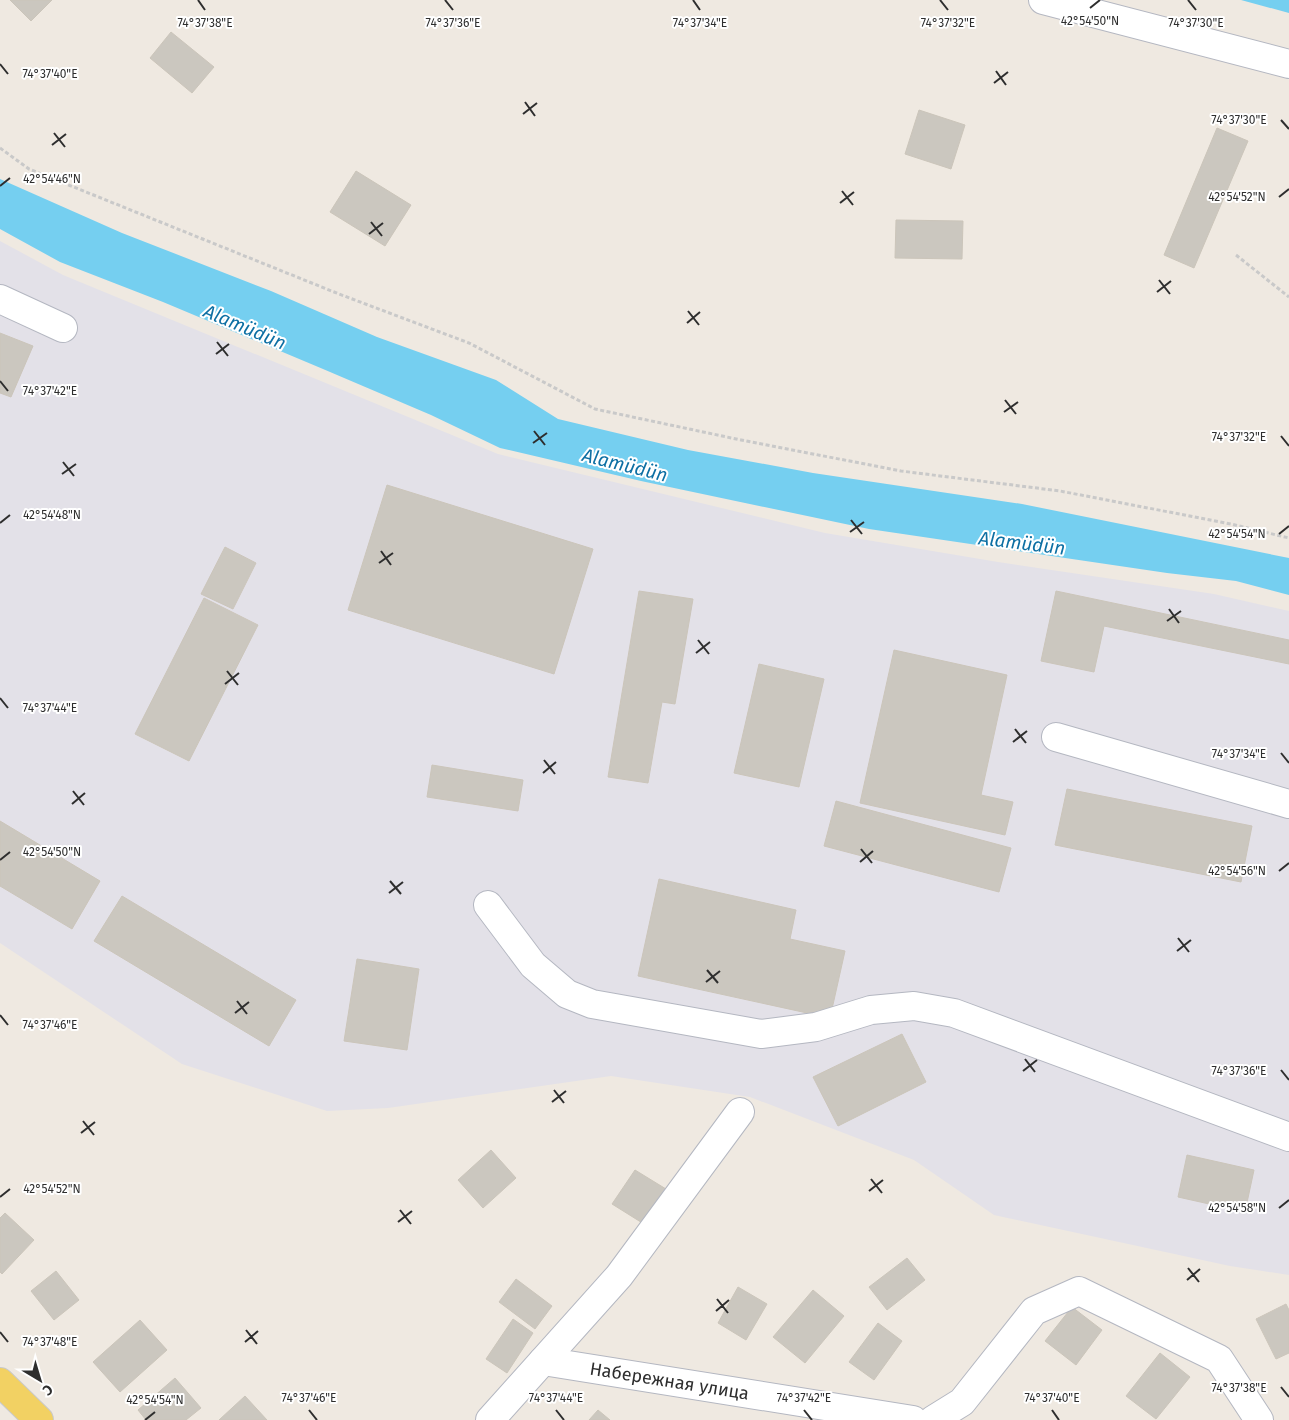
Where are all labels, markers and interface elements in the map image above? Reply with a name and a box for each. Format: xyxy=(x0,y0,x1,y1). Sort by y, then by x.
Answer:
text: 42°54'50"N xyxy=(1061,14,1119,28)
text: 74°37'38"E xyxy=(177,16,233,30)
text: 74°37'36"E xyxy=(426,16,480,30)
text: 74°37'34"E xyxy=(673,16,727,30)
text: 74°37'32"E xyxy=(921,16,975,30)
text: 74°37'30"E xyxy=(1168,16,1224,30)
text: 74°37'40"E xyxy=(22,67,78,81)
text: 74°37'30"E xyxy=(1211,113,1267,127)
text: 42°54'46"N xyxy=(23,172,81,186)
text: 42°54'52"N xyxy=(1208,190,1266,204)
water label: Alamüdün xyxy=(199,299,290,355)
text: 74°37'42"E xyxy=(23,384,77,398)
text: 74°37'32"E xyxy=(1212,430,1266,444)
water label: Alamüdün xyxy=(579,443,670,487)
text: 42°54'48"N xyxy=(23,508,81,522)
water label: Alamüdün xyxy=(976,526,1067,560)
text: 42°54'54"N xyxy=(1208,527,1266,541)
text: 74°37'44"E xyxy=(23,701,77,715)
text: 74°37'34"E xyxy=(1212,747,1266,761)
text: 42°54'50"N xyxy=(23,845,81,859)
text: 42°54'56"N xyxy=(1208,864,1266,878)
text: 74°37'46"E xyxy=(23,1018,77,1032)
text: 74°37'36"E xyxy=(1212,1064,1266,1078)
text: 42°54'52"N xyxy=(23,1182,81,1196)
text: 42°54'58"N xyxy=(1208,1201,1266,1215)
text: 74°37'48"E xyxy=(22,1335,78,1349)
north arrow xyxy=(15,1355,65,1405)
street label: Набережная улица xyxy=(588,1358,751,1405)
text: С xyxy=(39,1381,56,1399)
text: 74°37'38"E xyxy=(1211,1381,1267,1395)
text: 74°37'46"E xyxy=(282,1391,336,1405)
text: 74°37'44"E xyxy=(529,1391,583,1405)
text: 74°37'42"E xyxy=(777,1391,831,1405)
text: 74°37'40"E xyxy=(1024,1391,1080,1405)
text: 42°54'54"N xyxy=(126,1393,184,1407)

